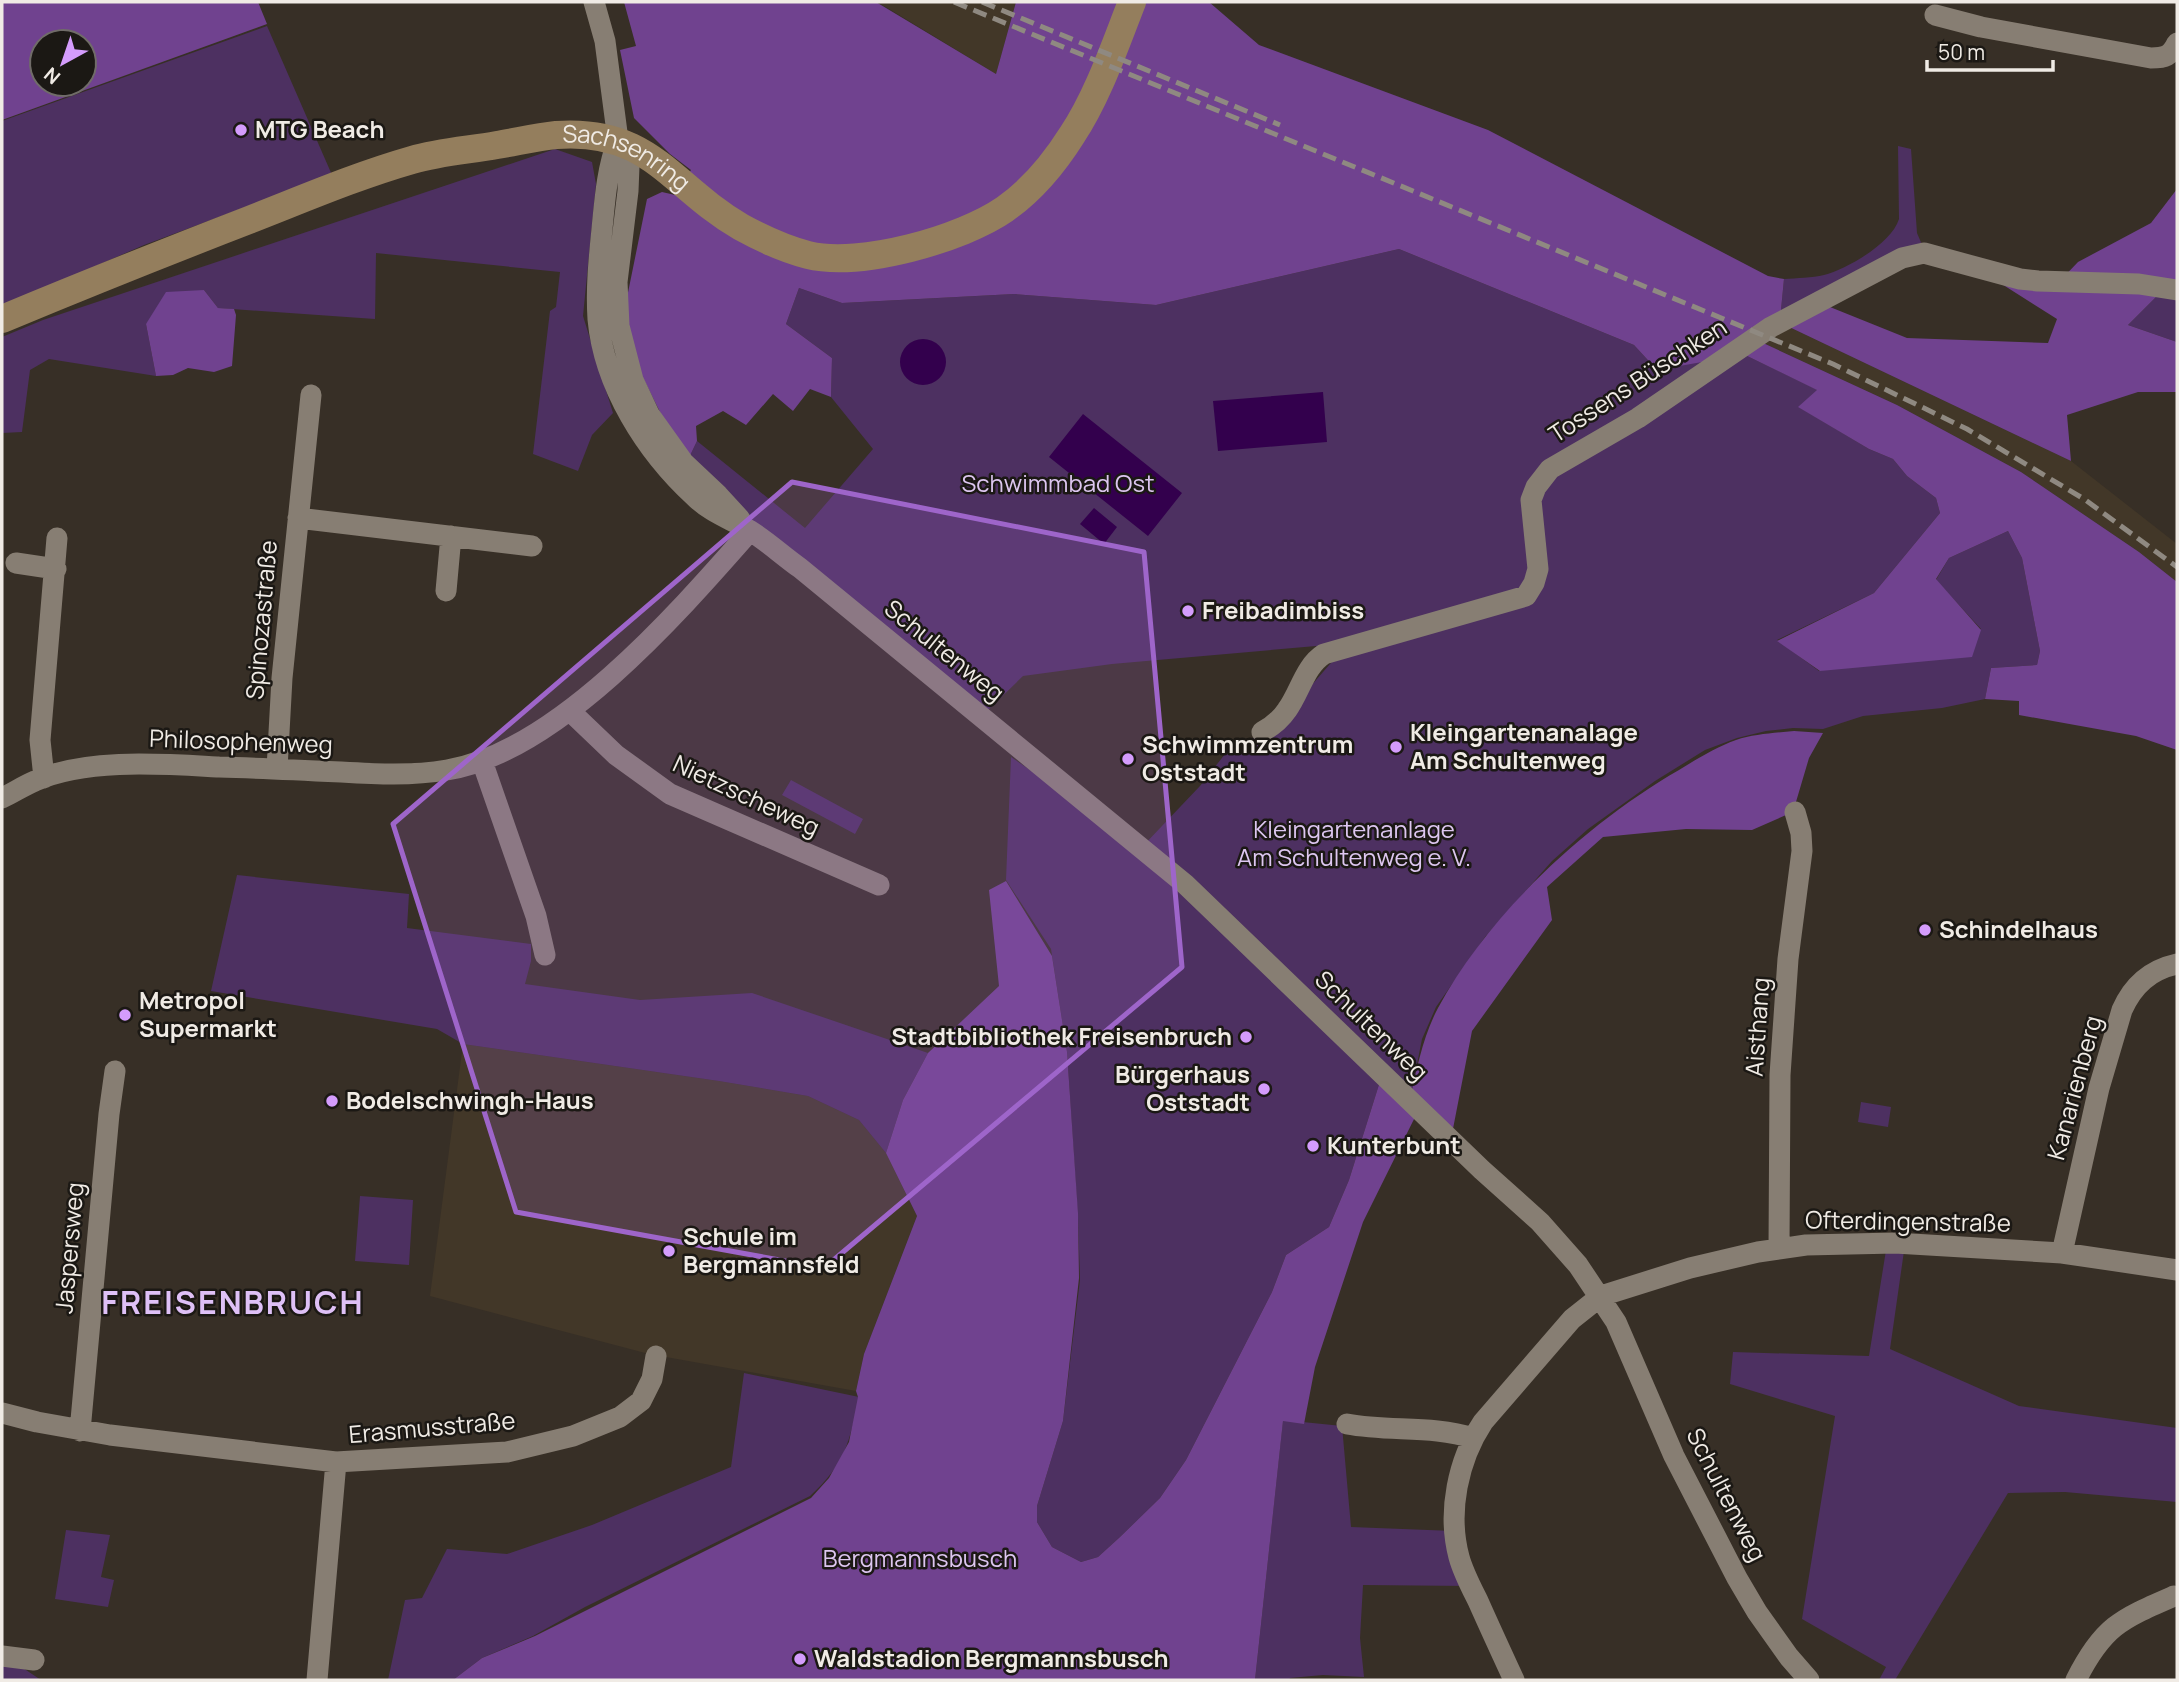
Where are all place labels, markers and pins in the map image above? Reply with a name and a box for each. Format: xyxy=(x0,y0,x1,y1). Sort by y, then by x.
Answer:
place label: MTG Beach xyxy=(255,112,384,145)
marker: MTG Beach xyxy=(233,122,249,138)
place label: Freibadimbiss xyxy=(1202,593,1364,626)
marker: Freibadimbiss xyxy=(1180,603,1196,619)
place label: Kleingartenanalage Am Schultenweg xyxy=(1410,715,1638,776)
place label: Schwimmzentrum Oststadt xyxy=(1142,727,1353,788)
marker: Kleingartenanalage Am Schultenweg xyxy=(1388,739,1404,755)
marker: Schwimmzentrum Oststadt xyxy=(1120,751,1136,767)
place label: Schindelhaus xyxy=(1939,912,2098,945)
marker: Schindelhaus xyxy=(1917,922,1933,938)
place label: Metropol Supermarkt xyxy=(139,983,277,1044)
marker: Metropol Supermarkt xyxy=(117,1007,133,1023)
place label: Stadtbibliothek Freisenbruch xyxy=(891,1019,1232,1052)
marker: Stadtbibliothek Freisenbruch xyxy=(1238,1029,1254,1045)
place label: Bürgerhaus Oststadt xyxy=(1115,1057,1250,1118)
marker: Bürgerhaus Oststadt xyxy=(1256,1081,1272,1097)
place label: Bodelschwingh-Haus xyxy=(346,1083,594,1116)
marker: Bodelschwingh-Haus xyxy=(324,1093,340,1109)
place label: Kunterbunt xyxy=(1327,1128,1461,1161)
marker: Kunterbunt xyxy=(1305,1138,1321,1154)
place label: Schule im Bergmannsfeld xyxy=(683,1219,859,1280)
marker: Schule im Bergmannsfeld xyxy=(661,1243,677,1259)
place label: Waldstadion Bergmannsbusch xyxy=(814,1641,1169,1674)
marker: Waldstadion Bergmannsbusch xyxy=(792,1651,808,1667)

